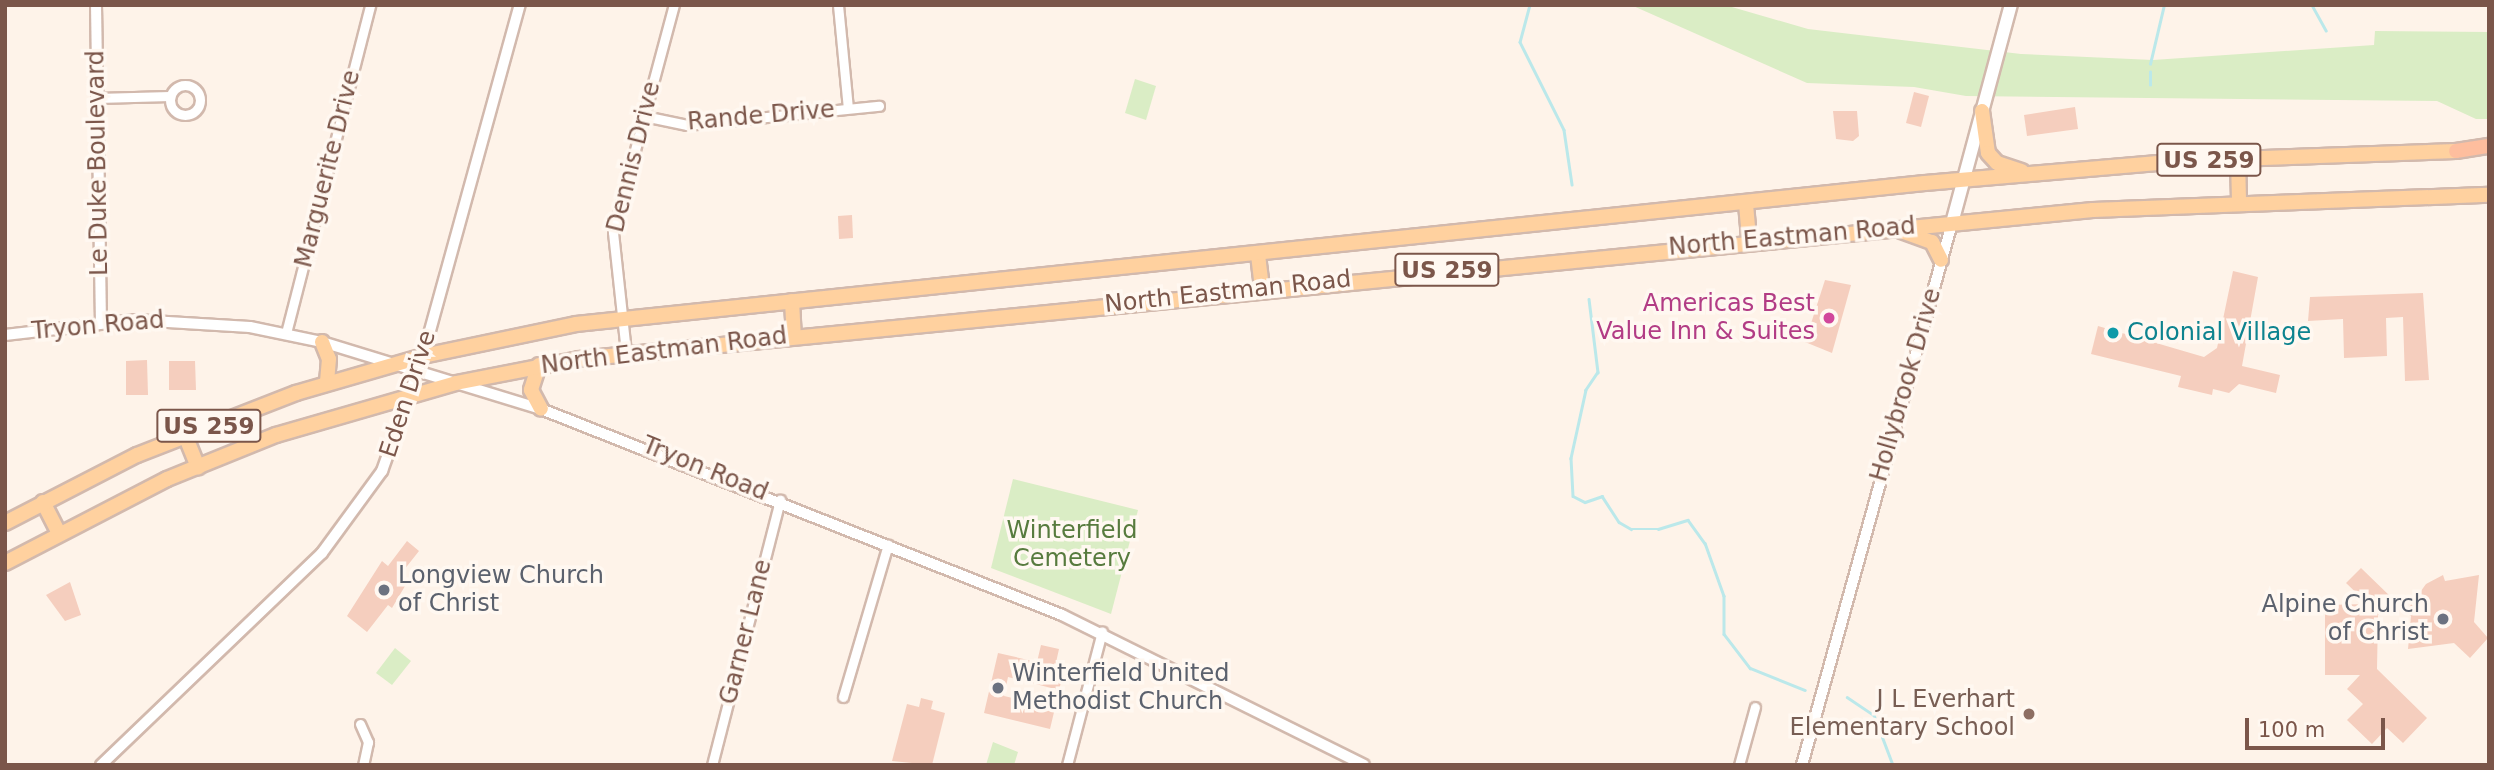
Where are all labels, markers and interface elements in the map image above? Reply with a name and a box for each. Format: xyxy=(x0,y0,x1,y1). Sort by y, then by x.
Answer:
street label: Le Duke Boulevard xyxy=(82,50,114,276)
street label: Marguerite Drive xyxy=(290,67,366,271)
street label: Dennis Drive xyxy=(601,79,667,235)
street label: Rande Drive xyxy=(686,95,836,137)
road number: US 259 xyxy=(2155,140,2263,180)
street label: North Eastman Road xyxy=(1667,212,1917,262)
road number: US 259 xyxy=(1393,250,1501,290)
street label: North Eastman Road xyxy=(1103,265,1353,319)
street label: Hollybrook Drive xyxy=(1865,285,1947,485)
place label: Americas Best Value Inn & Suites xyxy=(1596,290,1815,346)
street label: Tryon Road xyxy=(31,306,165,346)
marker: Americas Best Value Inn & Suites xyxy=(1821,310,1837,326)
place label: Colonial Village xyxy=(2127,319,2311,347)
street label: North Eastman Road xyxy=(539,322,789,380)
marker: Colonial Village xyxy=(2105,325,2121,341)
street label: Eden Drive xyxy=(374,327,442,461)
road number: US 259 xyxy=(155,406,263,446)
street label: Tryon Road xyxy=(638,431,772,507)
park label: Winterfield Cemetery xyxy=(1007,517,1137,573)
street label: Garner Lane xyxy=(714,557,778,707)
place label: Longview Church of Christ xyxy=(398,562,604,618)
marker: Longview Church of Christ xyxy=(376,582,392,598)
place label: Alpine Church of Christ xyxy=(2261,591,2429,647)
marker: Alpine Church of Christ xyxy=(2435,611,2451,627)
place label: Winterfield United Methodist Church xyxy=(1012,660,1229,716)
marker: Winterfield United Methodist Church xyxy=(990,680,1006,696)
place label: J L Everhart Elementary School xyxy=(1790,686,2015,742)
scale bar xyxy=(2249,704,2389,748)
marker: J L Everhart Elementary School xyxy=(2021,706,2037,722)
text: 100 m xyxy=(2258,718,2325,742)

